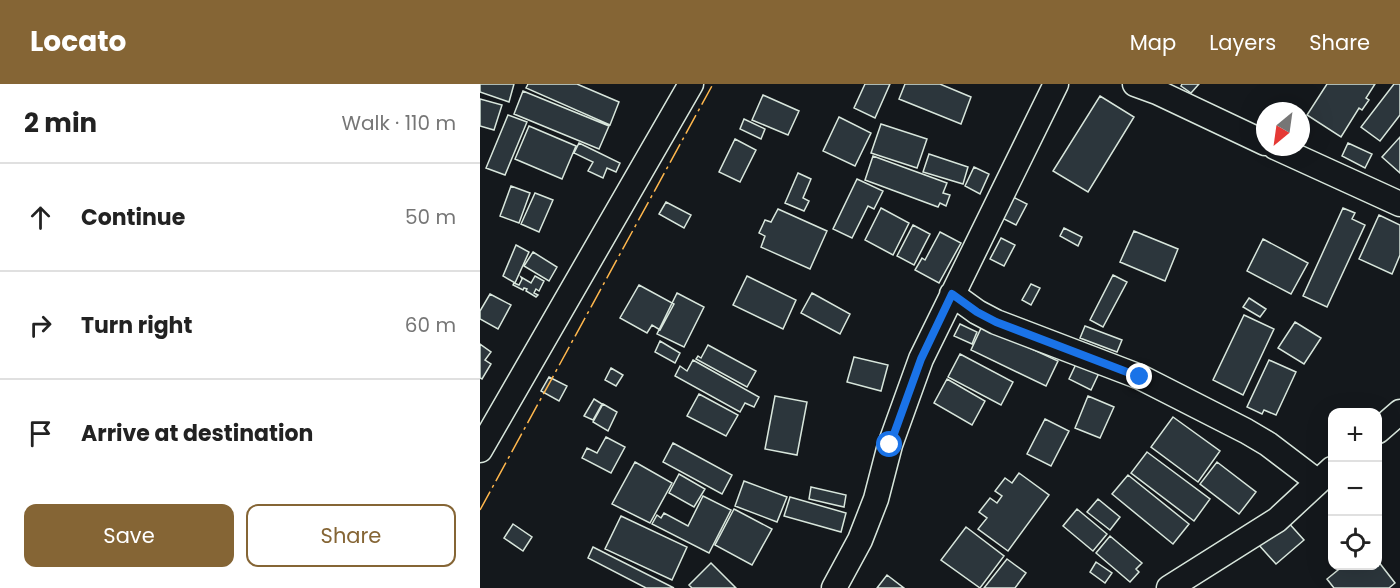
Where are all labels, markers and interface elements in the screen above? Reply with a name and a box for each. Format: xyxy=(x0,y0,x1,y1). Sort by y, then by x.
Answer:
text: Locato xyxy=(30,22,126,61)
text: Map xyxy=(1130,28,1176,57)
text: Layers xyxy=(1209,28,1276,57)
text: Share xyxy=(1309,28,1370,57)
north arrow xyxy=(1256,102,1310,156)
text: 2 min xyxy=(24,105,97,141)
text: Walk · 110 m xyxy=(342,109,456,137)
icon: ahead xyxy=(24,201,57,234)
text: Continue xyxy=(81,202,185,233)
text: 50 m xyxy=(405,203,456,231)
icon: right xyxy=(24,309,57,342)
text: Turn right xyxy=(81,310,192,341)
text: 60 m xyxy=(405,311,456,339)
route end xyxy=(1126,363,1152,389)
map controls xyxy=(1328,408,1382,570)
button: + xyxy=(1328,408,1382,462)
icon: arrive xyxy=(24,417,57,450)
text: Arrive at destination xyxy=(81,418,313,449)
route start xyxy=(876,431,902,457)
button: − xyxy=(1328,462,1382,516)
button: Save xyxy=(24,504,234,567)
button: Share xyxy=(246,504,456,567)
button: locate xyxy=(1328,516,1382,570)

